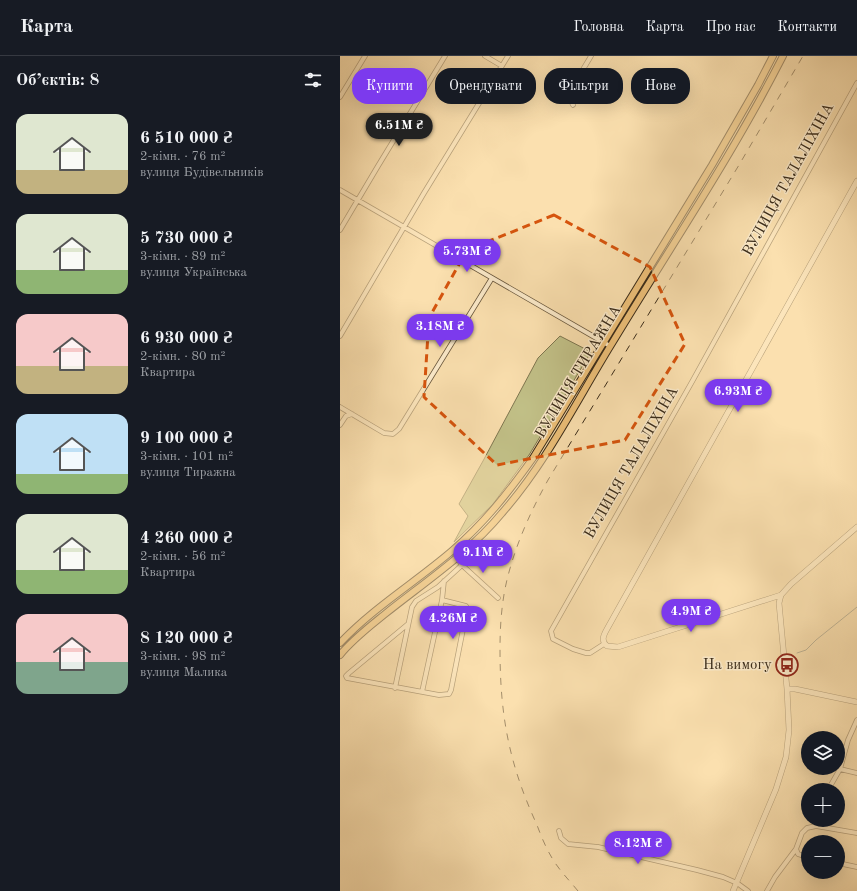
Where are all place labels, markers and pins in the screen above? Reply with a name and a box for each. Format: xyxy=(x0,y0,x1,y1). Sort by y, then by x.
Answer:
pin: 6.51M ₴ xyxy=(362,113,436,147)
pin: 5.73M ₴ xyxy=(430,239,504,273)
pin: 3.18M ₴ xyxy=(403,314,477,348)
pin: 6.93M ₴ xyxy=(701,379,775,413)
pin: 9.1M ₴ xyxy=(450,540,516,574)
pin: 4.9M ₴ xyxy=(658,599,724,633)
pin: 4.26M ₴ xyxy=(416,606,490,640)
bus stop icon: На вимогу xyxy=(774,652,800,678)
place label: На вимогу xyxy=(703,658,772,673)
pin: 8.12M ₴ xyxy=(601,831,675,865)

